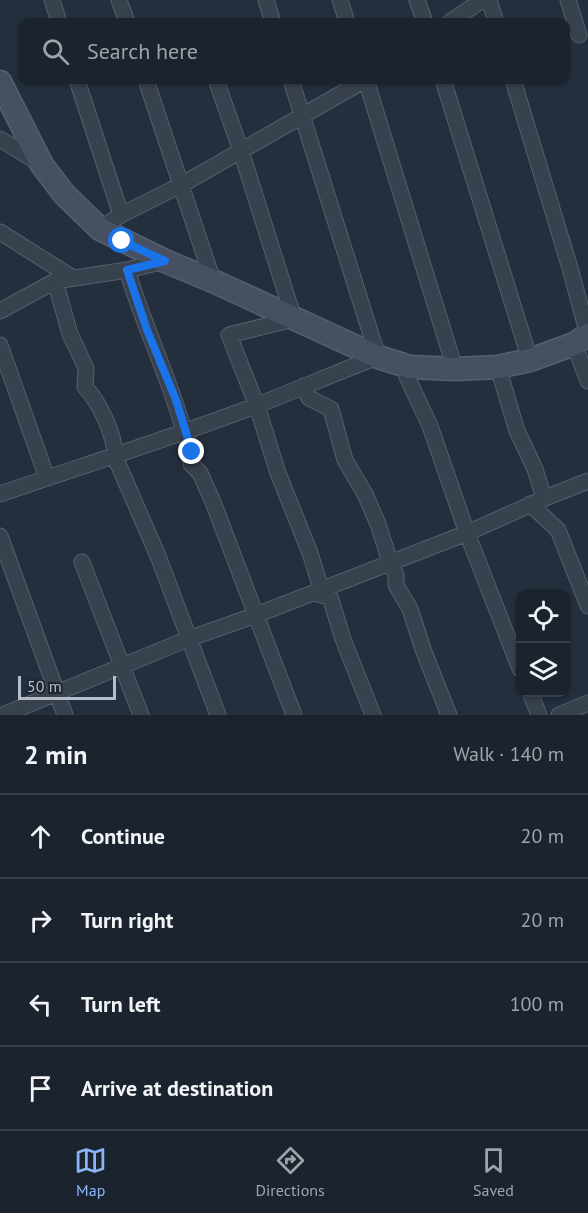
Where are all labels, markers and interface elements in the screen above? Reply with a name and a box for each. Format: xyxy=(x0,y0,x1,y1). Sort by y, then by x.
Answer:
search box xyxy=(18,18,570,84)
icon: search xyxy=(39,35,72,68)
text: Search here xyxy=(87,37,198,65)
route start xyxy=(108,227,134,253)
route end xyxy=(178,438,204,464)
map controls xyxy=(516,589,570,697)
button: locate xyxy=(516,589,570,643)
button: layers xyxy=(516,643,570,697)
scale bar xyxy=(18,673,116,700)
text: 50 m xyxy=(27,676,62,696)
text: 2 min xyxy=(24,738,87,771)
text: Walk · 140 m xyxy=(453,741,564,767)
icon: ahead xyxy=(24,820,57,853)
text: Continue xyxy=(81,822,165,850)
text: 20 m xyxy=(521,823,564,849)
icon: right xyxy=(24,904,57,937)
text: Turn right xyxy=(81,906,173,934)
text: 20 m xyxy=(521,907,564,933)
icon: left xyxy=(24,988,57,1021)
text: Turn left xyxy=(81,990,161,1018)
text: 100 m xyxy=(510,991,564,1017)
icon: arrive xyxy=(24,1072,57,1105)
text: Arrive at destination xyxy=(81,1074,273,1102)
tab: Map xyxy=(74,1144,107,1200)
tab: Directions xyxy=(256,1144,325,1200)
tab: Saved xyxy=(473,1144,514,1200)

